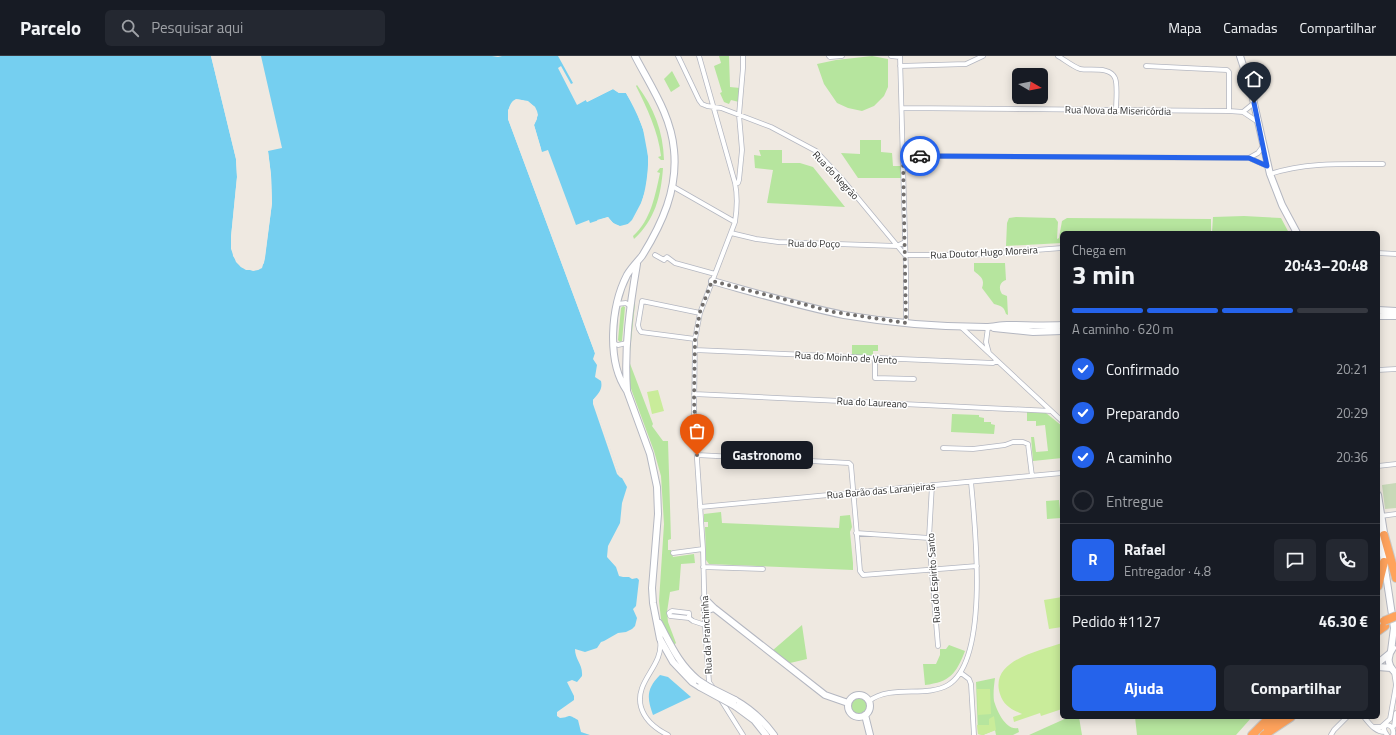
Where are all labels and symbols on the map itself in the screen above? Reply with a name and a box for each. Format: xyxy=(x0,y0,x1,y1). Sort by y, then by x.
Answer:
pin xyxy=(1237,62,1271,103)
north arrow xyxy=(1012,68,1048,104)
street label: Rua Nova da Misericórdia xyxy=(1065,102,1171,119)
courier xyxy=(900,136,940,176)
street label: Rua do Negrão xyxy=(809,148,862,203)
street label: Rua do Poço xyxy=(788,236,840,251)
street label: Rua Doutor Hugo Moreira xyxy=(930,242,1038,263)
street label: Rua do Moinho de Vento xyxy=(794,347,898,368)
street label: Rua do Laureano xyxy=(836,393,908,412)
pin xyxy=(680,414,714,455)
callout: Gastronomo xyxy=(721,441,813,469)
street label: Rua Barão das Laranjeiras xyxy=(826,478,936,503)
street label: Rua do Espirito Santo xyxy=(923,532,944,624)
street label: Rua da Pranchinha xyxy=(697,595,716,675)

